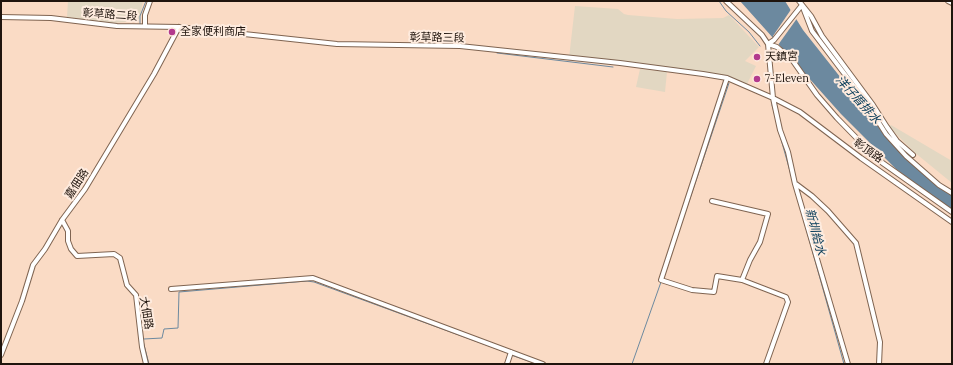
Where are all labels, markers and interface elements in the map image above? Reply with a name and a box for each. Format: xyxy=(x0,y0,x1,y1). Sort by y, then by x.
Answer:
street label: 彰草路二段 xyxy=(82,6,138,24)
place label: 全家便利商店 xyxy=(180,25,246,39)
marker: 全家便利商店 xyxy=(167,27,177,37)
street label: 彰草路三段 xyxy=(409,31,465,45)
place label: 天鎮宮 xyxy=(765,50,798,64)
marker: 天鎮宮 xyxy=(752,52,762,62)
place label: 7-Eleven xyxy=(765,72,809,86)
water label: 洋仔厝排水 xyxy=(833,73,883,127)
marker: 7-Eleven xyxy=(752,74,762,84)
street label: 彰頂路 xyxy=(851,136,885,166)
street label: 嘉佃路 xyxy=(62,167,92,201)
water label: 新圳給水 xyxy=(802,207,828,257)
street label: 大佃路 xyxy=(137,296,155,330)

